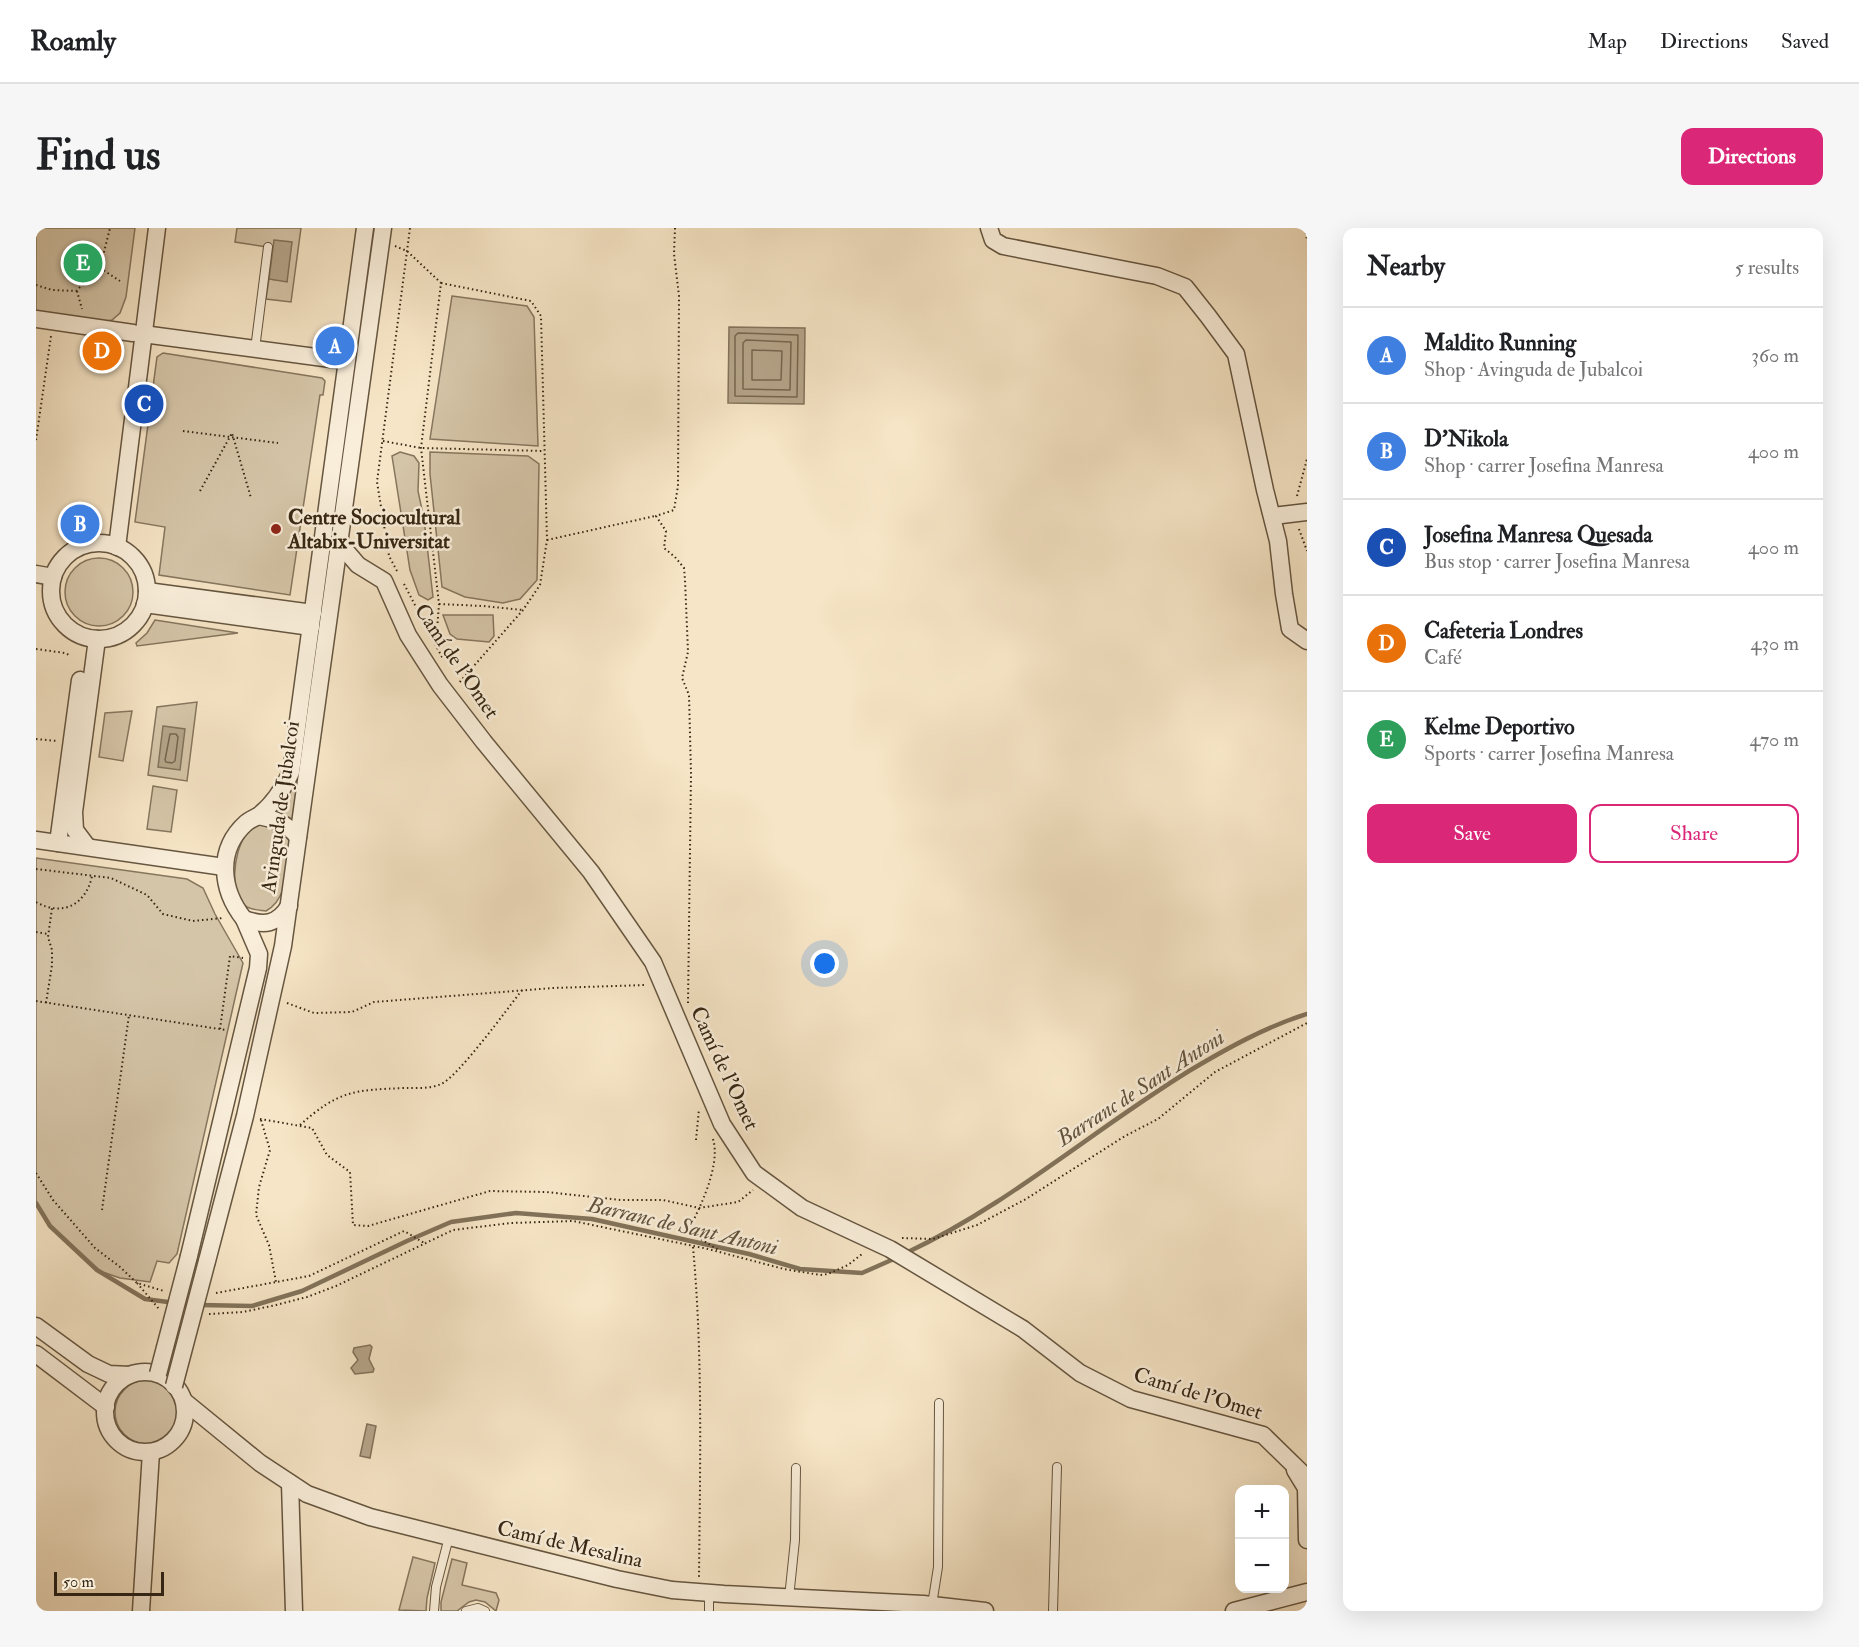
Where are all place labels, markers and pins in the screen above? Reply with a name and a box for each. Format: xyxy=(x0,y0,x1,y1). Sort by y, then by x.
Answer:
pin: E xyxy=(64,240,102,285)
pin: A xyxy=(316,324,354,368)
pin: D xyxy=(82,328,122,374)
pin: C xyxy=(124,382,164,426)
pin: B xyxy=(60,502,99,546)
place label: Centre Sociocultural Altabix-Universitat xyxy=(287,504,461,555)
marker: Centre Sociocultural Altabix-Universitat xyxy=(269,522,283,536)

